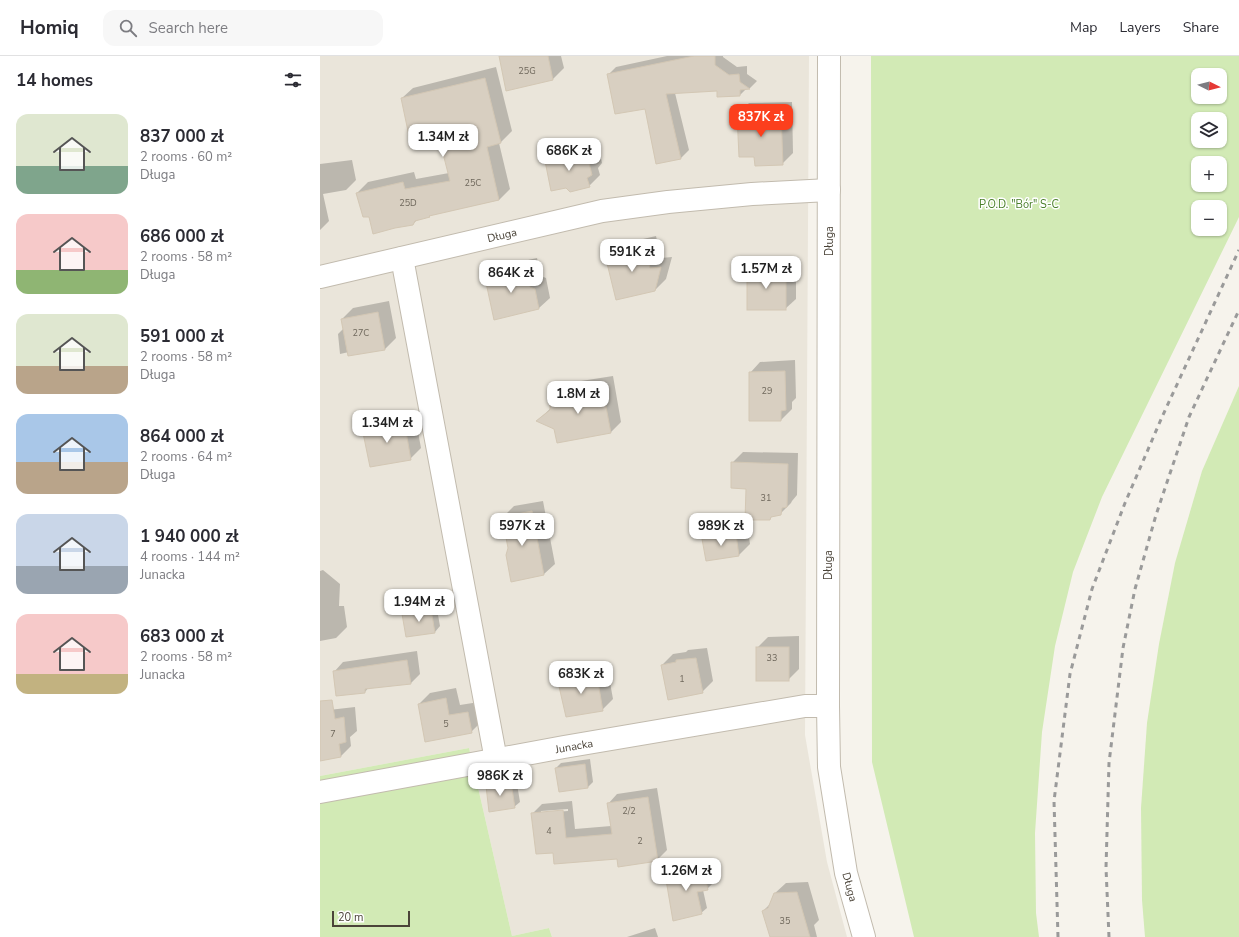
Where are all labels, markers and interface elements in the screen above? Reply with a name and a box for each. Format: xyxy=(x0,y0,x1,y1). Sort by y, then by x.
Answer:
search box xyxy=(103,10,383,46)
text: Homiq xyxy=(20,15,79,41)
icon: search xyxy=(117,17,139,39)
text: Search here xyxy=(149,18,228,38)
text: Map xyxy=(1070,18,1097,37)
text: Layers xyxy=(1119,18,1161,37)
text: Share xyxy=(1183,18,1219,37)
house number: 25G xyxy=(518,65,536,77)
north arrow xyxy=(1191,68,1227,104)
map controls xyxy=(1191,68,1227,236)
text: 14 homes xyxy=(16,69,93,92)
icon: filters xyxy=(282,69,304,91)
pin: 837K zł xyxy=(724,104,798,138)
text: 837K zł xyxy=(738,108,784,126)
button: layers xyxy=(1191,112,1227,148)
pin: 1.34M zł xyxy=(402,124,484,158)
text: 837 000 zł xyxy=(140,125,224,148)
text: 1.34M zł xyxy=(417,128,469,146)
icon: home xyxy=(48,130,96,178)
pin: 686K zł xyxy=(532,138,606,172)
text: 686K zł xyxy=(546,142,592,160)
text: 2 rooms · 60 m² xyxy=(140,148,232,166)
button: + xyxy=(1191,156,1227,192)
text: Długa xyxy=(140,166,175,184)
house number: 25C xyxy=(465,177,481,189)
house number: 25D xyxy=(399,197,417,209)
park label: P.O.D. "Bór" S-C xyxy=(979,197,1059,212)
button: − xyxy=(1191,200,1227,236)
text: 686 000 zł xyxy=(140,225,224,248)
street label: Długa xyxy=(486,225,519,246)
street label: Długa xyxy=(822,226,837,256)
icon: home xyxy=(48,230,96,278)
pin: 591K zł xyxy=(595,239,669,273)
text: 591K zł xyxy=(609,243,655,261)
text: 2 rooms · 58 m² xyxy=(140,248,232,266)
pin: 1.57M zł xyxy=(725,256,807,290)
pin: 864K zł xyxy=(474,260,548,294)
text: 1.57M zł xyxy=(740,260,792,278)
text: 864K zł xyxy=(488,264,534,282)
text: Długa xyxy=(140,266,175,284)
text: 591 000 zł xyxy=(140,325,224,348)
house number: 27C xyxy=(353,327,369,339)
icon: home xyxy=(48,330,96,378)
text: 2 rooms · 58 m² xyxy=(140,348,232,366)
text: Długa xyxy=(140,366,175,384)
pin: 1.8M zł xyxy=(541,381,615,415)
text: 1.8M zł xyxy=(556,385,600,403)
house number: 29 xyxy=(762,385,772,397)
pin: 1.34M zł xyxy=(346,410,428,444)
text: 1.34M zł xyxy=(361,414,413,432)
text: 864 000 zł xyxy=(140,425,224,448)
icon: home xyxy=(48,430,96,478)
text: 2 rooms · 64 m² xyxy=(140,448,232,466)
text: Długa xyxy=(140,466,175,484)
house number: 31 xyxy=(761,492,771,504)
pin: 597K zł xyxy=(485,513,559,547)
pin: 989K zł xyxy=(684,513,758,547)
text: 597K zł xyxy=(499,517,545,535)
text: 989K zł xyxy=(698,517,744,535)
text: 1 940 000 zł xyxy=(140,525,239,548)
icon: home xyxy=(48,530,96,578)
text: 4 rooms · 144 m² xyxy=(140,548,240,566)
street label: Długa xyxy=(821,550,836,580)
text: Junacka xyxy=(140,566,185,584)
pin: 1.94M zł xyxy=(378,589,460,623)
text: 1.94M zł xyxy=(393,593,445,611)
text: 683 000 zł xyxy=(140,625,224,648)
icon: home xyxy=(48,630,96,678)
text: 2 rooms · 58 m² xyxy=(140,648,232,666)
house number: 33 xyxy=(767,652,777,664)
pin: 683K zł xyxy=(544,661,618,695)
text: 683K zł xyxy=(558,665,604,683)
text: Junacka xyxy=(140,666,185,684)
house number: 1 xyxy=(679,673,685,685)
house number: 5 xyxy=(443,718,449,730)
house number: 7 xyxy=(330,728,336,740)
street label: Junacka xyxy=(553,736,594,757)
pin: 986K zł xyxy=(463,763,537,797)
text: 986K zł xyxy=(477,767,523,785)
house number: 2/2 xyxy=(622,805,636,817)
house number: 4 xyxy=(546,825,552,837)
house number: 2 xyxy=(637,835,643,847)
pin: 1.26M zł xyxy=(645,858,727,892)
text: 1.26M zł xyxy=(660,862,712,880)
street label: Długa xyxy=(838,871,861,904)
scale bar xyxy=(332,909,410,928)
text: 20 m xyxy=(338,910,363,925)
house number: 35 xyxy=(780,915,790,927)

